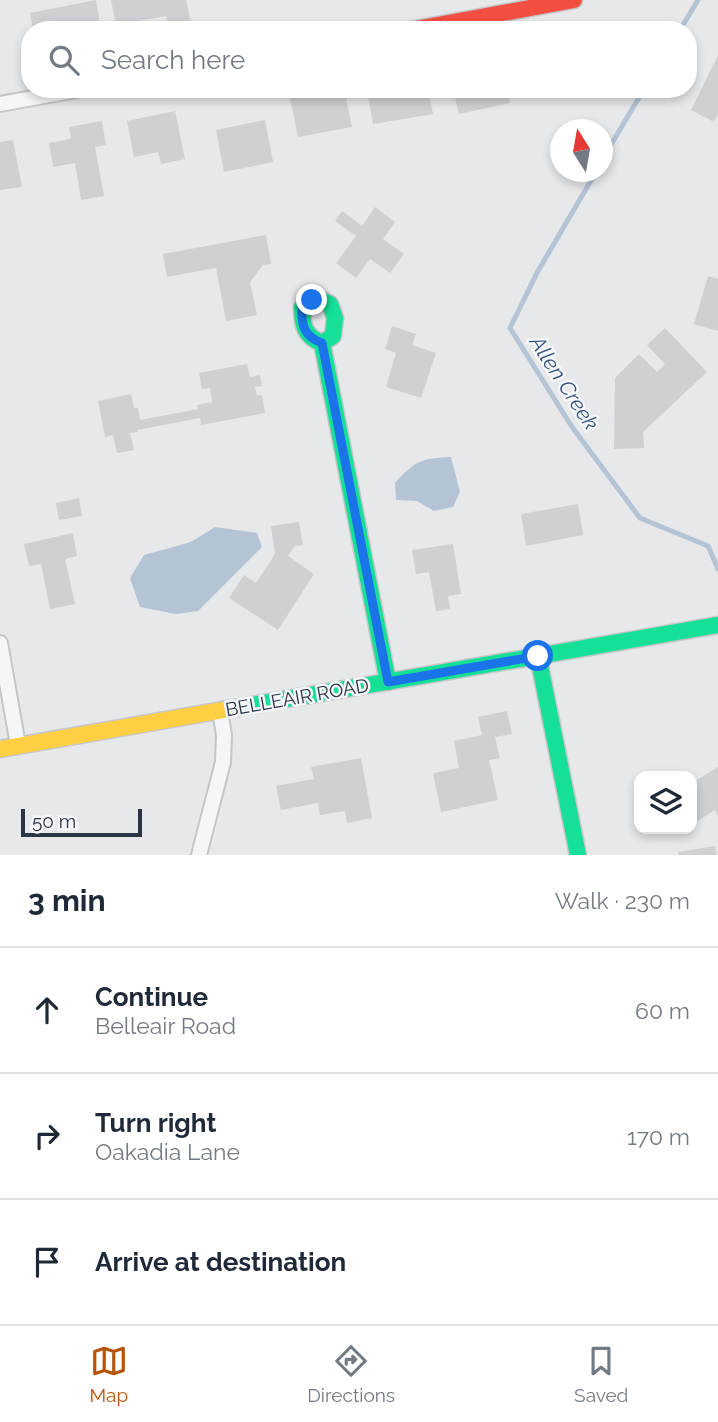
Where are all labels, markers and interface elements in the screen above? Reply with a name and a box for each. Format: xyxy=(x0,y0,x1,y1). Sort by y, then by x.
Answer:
search box xyxy=(21,21,697,98)
icon: search xyxy=(45,41,83,79)
text: Search here xyxy=(101,45,245,75)
north arrow xyxy=(550,119,613,182)
route end xyxy=(296,284,327,315)
water label: Allen Creek xyxy=(524,330,604,434)
route start xyxy=(522,640,553,671)
street label: BELLEAIR ROAD xyxy=(224,674,370,720)
map controls xyxy=(634,771,697,834)
button: layers xyxy=(634,771,697,834)
scale bar xyxy=(21,806,142,838)
text: 50 m xyxy=(32,810,76,832)
text: 3 min xyxy=(28,883,106,918)
text: Walk · 230 m xyxy=(555,887,690,914)
text: Continue xyxy=(95,982,208,1012)
icon: ahead xyxy=(28,991,66,1029)
text: 60 m xyxy=(635,997,690,1024)
text: Belleair Road xyxy=(95,1012,236,1039)
text: Turn right xyxy=(95,1108,216,1138)
icon: right xyxy=(28,1117,66,1155)
text: 170 m xyxy=(627,1123,690,1150)
text: Oakadia Lane xyxy=(95,1138,240,1165)
icon: arrive xyxy=(28,1243,66,1281)
text: Arrive at destination xyxy=(95,1247,346,1277)
tab: Map xyxy=(90,1342,128,1406)
tab: Directions xyxy=(307,1342,395,1406)
tab: Saved xyxy=(574,1342,628,1406)

